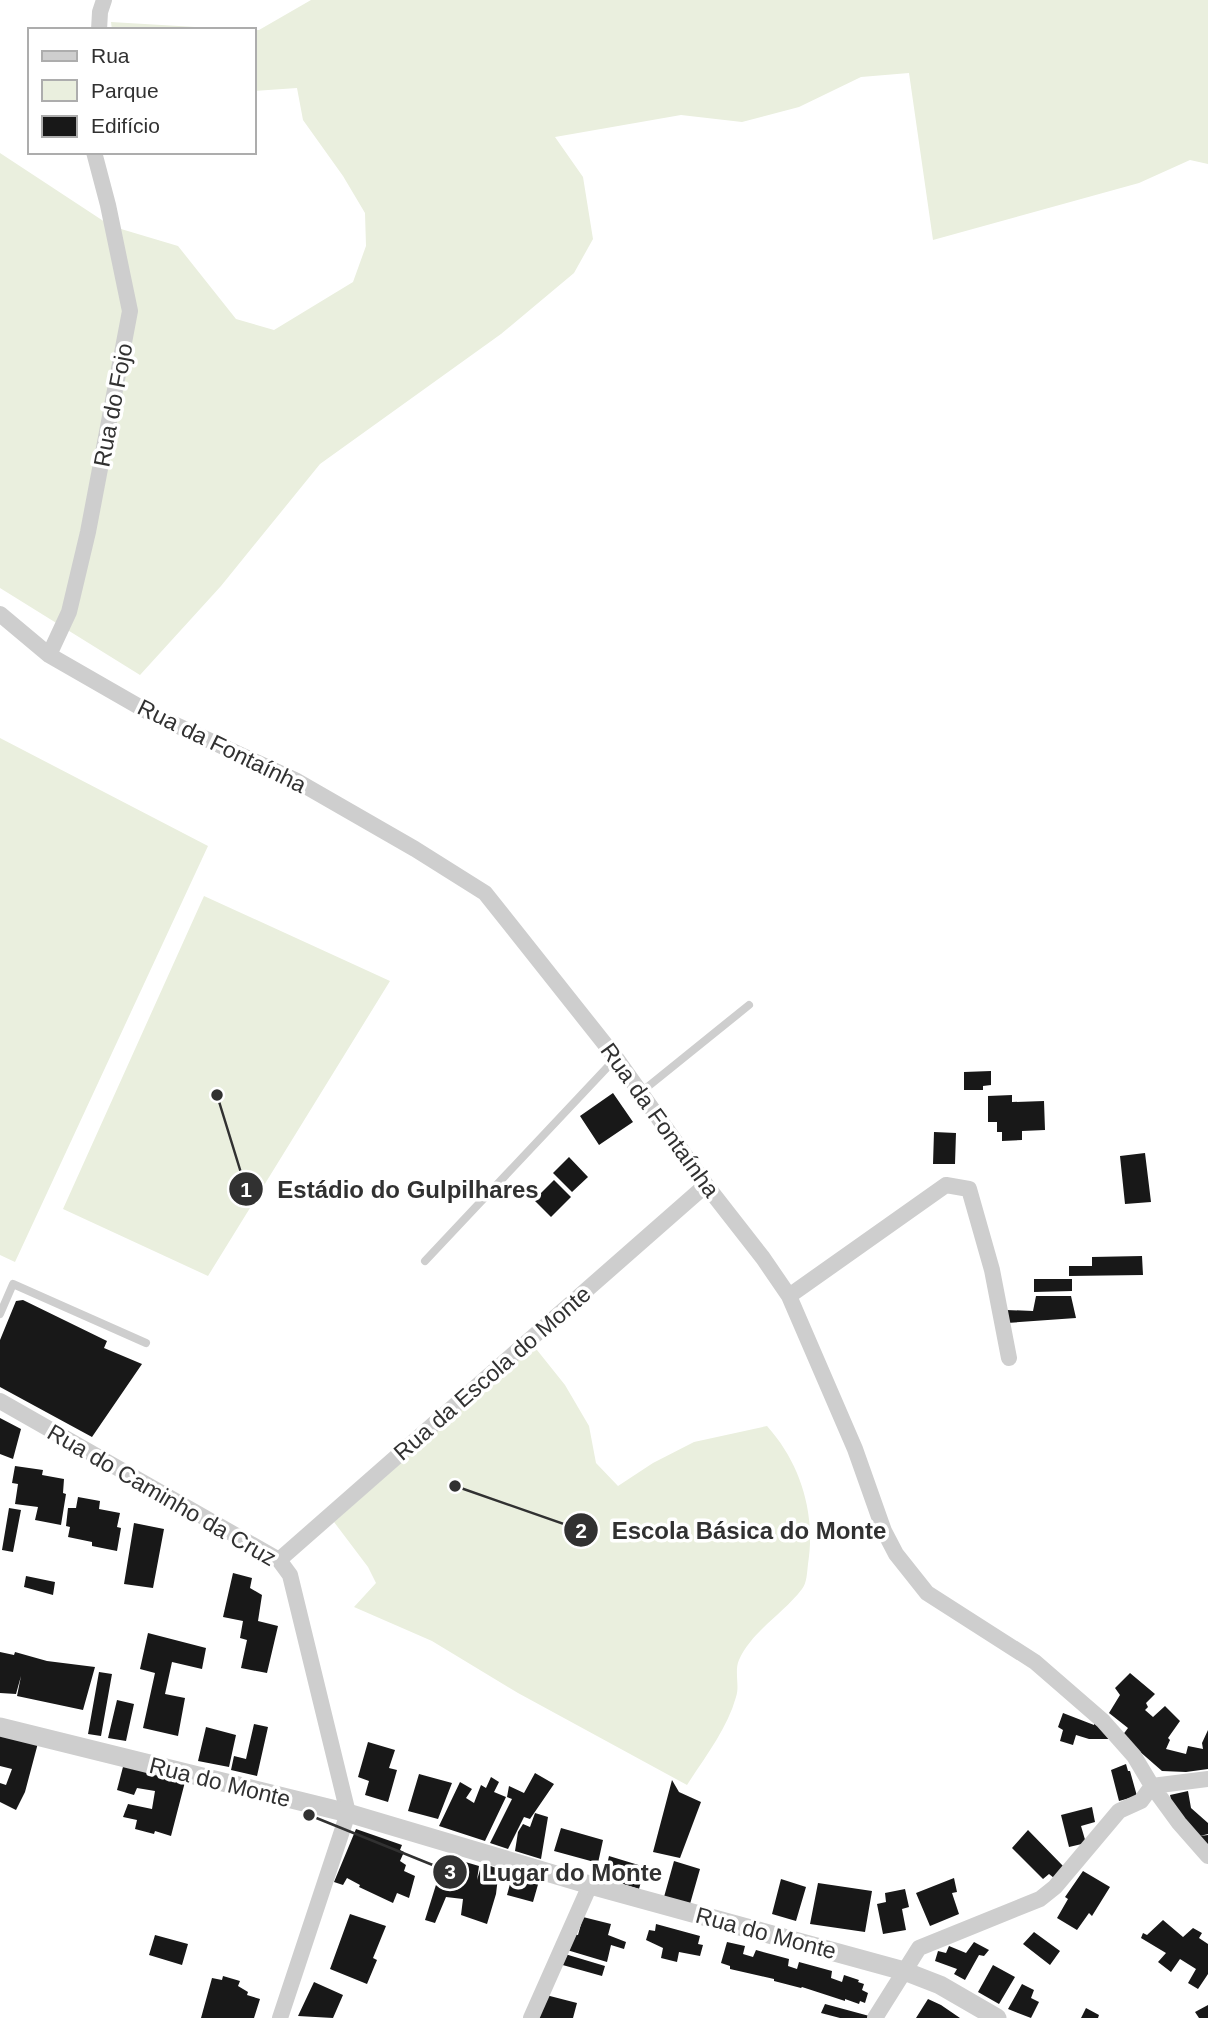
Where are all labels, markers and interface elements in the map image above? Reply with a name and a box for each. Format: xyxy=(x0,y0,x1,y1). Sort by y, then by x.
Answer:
legend xyxy=(28,28,256,154)
text: Rua xyxy=(91,44,130,67)
text: Parque xyxy=(91,79,159,102)
text: Edifício xyxy=(91,114,160,137)
street label: Rua do Fojo xyxy=(88,341,138,469)
street label: Rua da Fontaínha xyxy=(134,694,311,798)
street label: Rua da Fontaínha xyxy=(595,1038,725,1202)
callout: Estádio do Gulpilhares xyxy=(228,1167,553,1212)
text: Estádio do Gulpilhares xyxy=(277,1176,539,1203)
text: 1 xyxy=(240,1178,252,1201)
street label: Rua da Escola do Monte xyxy=(388,1281,596,1465)
street label: Rua do Caminho da Cruz xyxy=(43,1419,281,1571)
callout: Escola Básica do Monte xyxy=(563,1508,901,1553)
text: Escola Básica do Monte xyxy=(612,1517,886,1544)
text: 2 xyxy=(575,1519,587,1542)
street label: Rua do Monte xyxy=(147,1752,293,1812)
callout: Lugar do Monte xyxy=(433,1850,676,1895)
text: Lugar do Monte xyxy=(482,1859,662,1886)
text: 3 xyxy=(444,1860,456,1883)
street label: Rua do Monte xyxy=(693,1902,839,1964)

